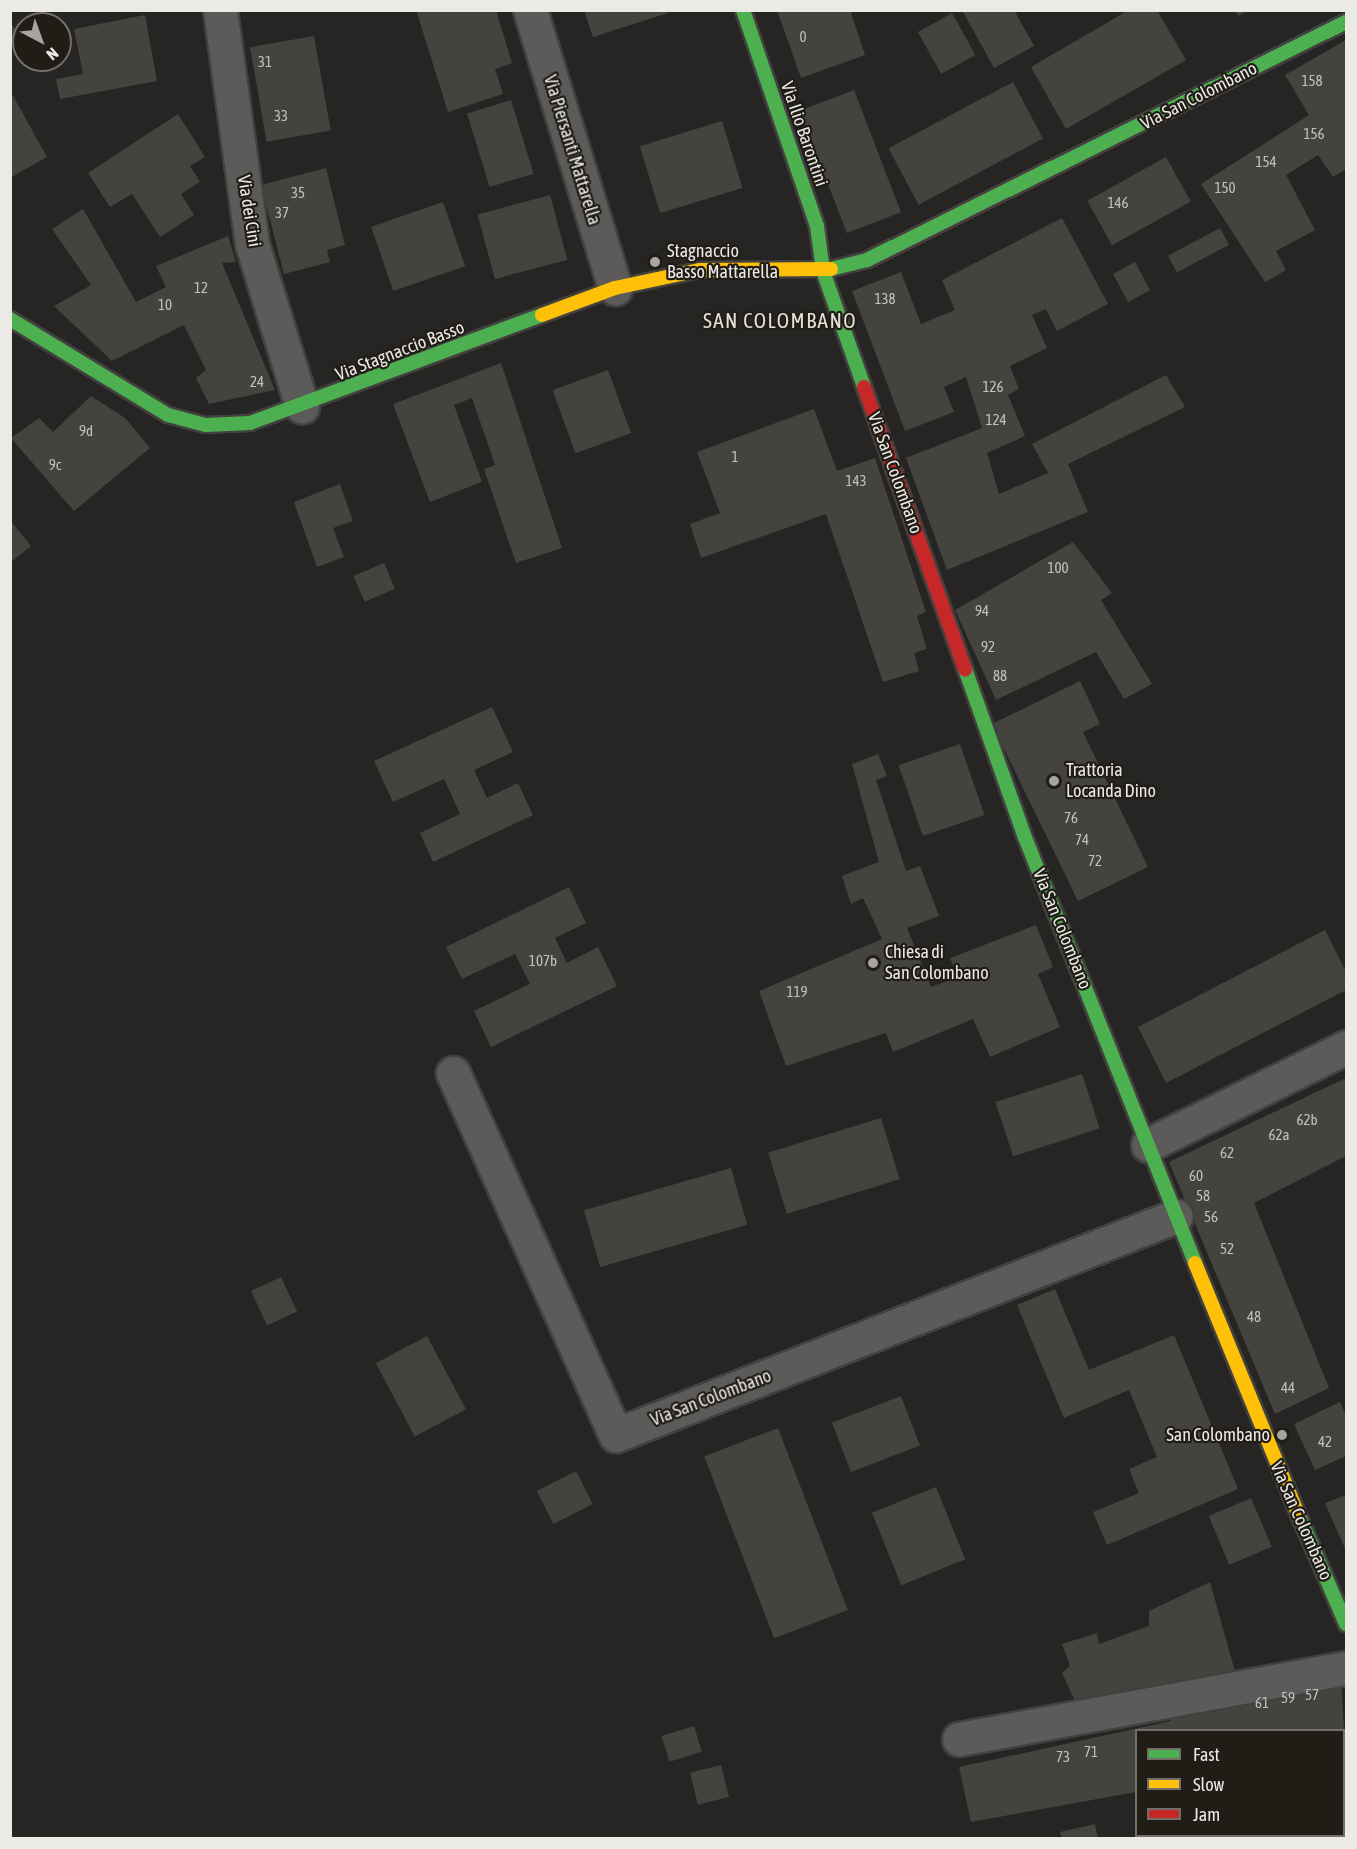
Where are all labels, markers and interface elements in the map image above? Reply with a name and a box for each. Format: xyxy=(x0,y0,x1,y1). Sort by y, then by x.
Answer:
north arrow xyxy=(12,12,72,72)
house number: 0 xyxy=(799,28,807,46)
text: N xyxy=(43,44,62,64)
house number: 31 xyxy=(258,53,272,71)
street label: Via San Colombano xyxy=(1137,57,1261,135)
street label: Via Piersanti Mattarella xyxy=(539,72,605,228)
house number: 158 xyxy=(1301,72,1323,90)
street label: Via Ilio Barontini xyxy=(776,79,832,189)
house number: 33 xyxy=(274,107,288,125)
house number: 156 xyxy=(1303,125,1325,143)
house number: 154 xyxy=(1255,153,1277,171)
street label: Via dei Cini xyxy=(233,174,265,248)
house number: 150 xyxy=(1214,179,1236,197)
house number: 35 xyxy=(291,184,305,202)
house number: 146 xyxy=(1107,194,1129,212)
house number: 37 xyxy=(275,204,289,222)
place label: Stagnaccio Basso Mattarella xyxy=(667,241,778,284)
marker: Stagnaccio Basso Mattarella xyxy=(648,255,662,269)
house number: 12 xyxy=(194,279,208,297)
house number: 138 xyxy=(874,290,896,308)
house number: 10 xyxy=(158,296,172,314)
district label: SAN COLOMBANO xyxy=(703,307,857,333)
street label: Via Stagnaccio Basso xyxy=(333,317,467,385)
house number: 24 xyxy=(250,373,264,391)
house number: 126 xyxy=(982,378,1004,396)
street label: Via San Colombano xyxy=(863,409,927,537)
house number: 124 xyxy=(985,411,1007,429)
house number: 9d xyxy=(79,422,93,440)
house number: 1 xyxy=(731,448,739,466)
house number: 9c xyxy=(49,456,61,474)
house number: 143 xyxy=(845,472,867,490)
house number: 100 xyxy=(1047,559,1069,577)
house number: 94 xyxy=(975,602,989,620)
house number: 92 xyxy=(981,638,995,656)
house number: 88 xyxy=(993,667,1007,685)
place label: Trattoria Locanda Dino xyxy=(1066,760,1156,802)
marker: Trattoria Locanda Dino xyxy=(1047,774,1061,788)
house number: 76 xyxy=(1064,809,1078,827)
house number: 74 xyxy=(1075,831,1089,849)
house number: 72 xyxy=(1088,852,1102,870)
street label: Via San Colombano xyxy=(1028,866,1096,992)
place label: Chiesa di San Colombano xyxy=(885,942,989,984)
house number: 107b xyxy=(529,952,557,970)
marker: Chiesa di San Colombano xyxy=(866,956,880,970)
house number: 119 xyxy=(786,983,808,1001)
house number: 62b xyxy=(1296,1111,1318,1129)
house number: 62a xyxy=(1268,1126,1290,1144)
house number: 62 xyxy=(1220,1144,1234,1162)
house number: 60 xyxy=(1189,1167,1203,1185)
house number: 58 xyxy=(1196,1187,1210,1205)
house number: 56 xyxy=(1204,1208,1218,1226)
house number: 52 xyxy=(1220,1240,1234,1258)
house number: 48 xyxy=(1247,1308,1261,1326)
street label: Via San Colombano xyxy=(648,1365,774,1431)
house number: 44 xyxy=(1281,1379,1295,1397)
place label: San Colombano xyxy=(1166,1424,1270,1446)
marker: San Colombano xyxy=(1275,1428,1289,1442)
house number: 42 xyxy=(1318,1433,1332,1451)
street label: Via San Colombano xyxy=(1265,1458,1337,1584)
house number: 57 xyxy=(1305,1686,1319,1704)
house number: 59 xyxy=(1281,1689,1295,1707)
house number: 61 xyxy=(1255,1694,1269,1712)
legend xyxy=(1135,1729,1345,1837)
house number: 71 xyxy=(1084,1743,1098,1761)
text: Fast xyxy=(1193,1744,1220,1765)
house number: 73 xyxy=(1056,1748,1070,1766)
text: Slow xyxy=(1193,1774,1224,1795)
text: Jam xyxy=(1193,1804,1220,1825)

